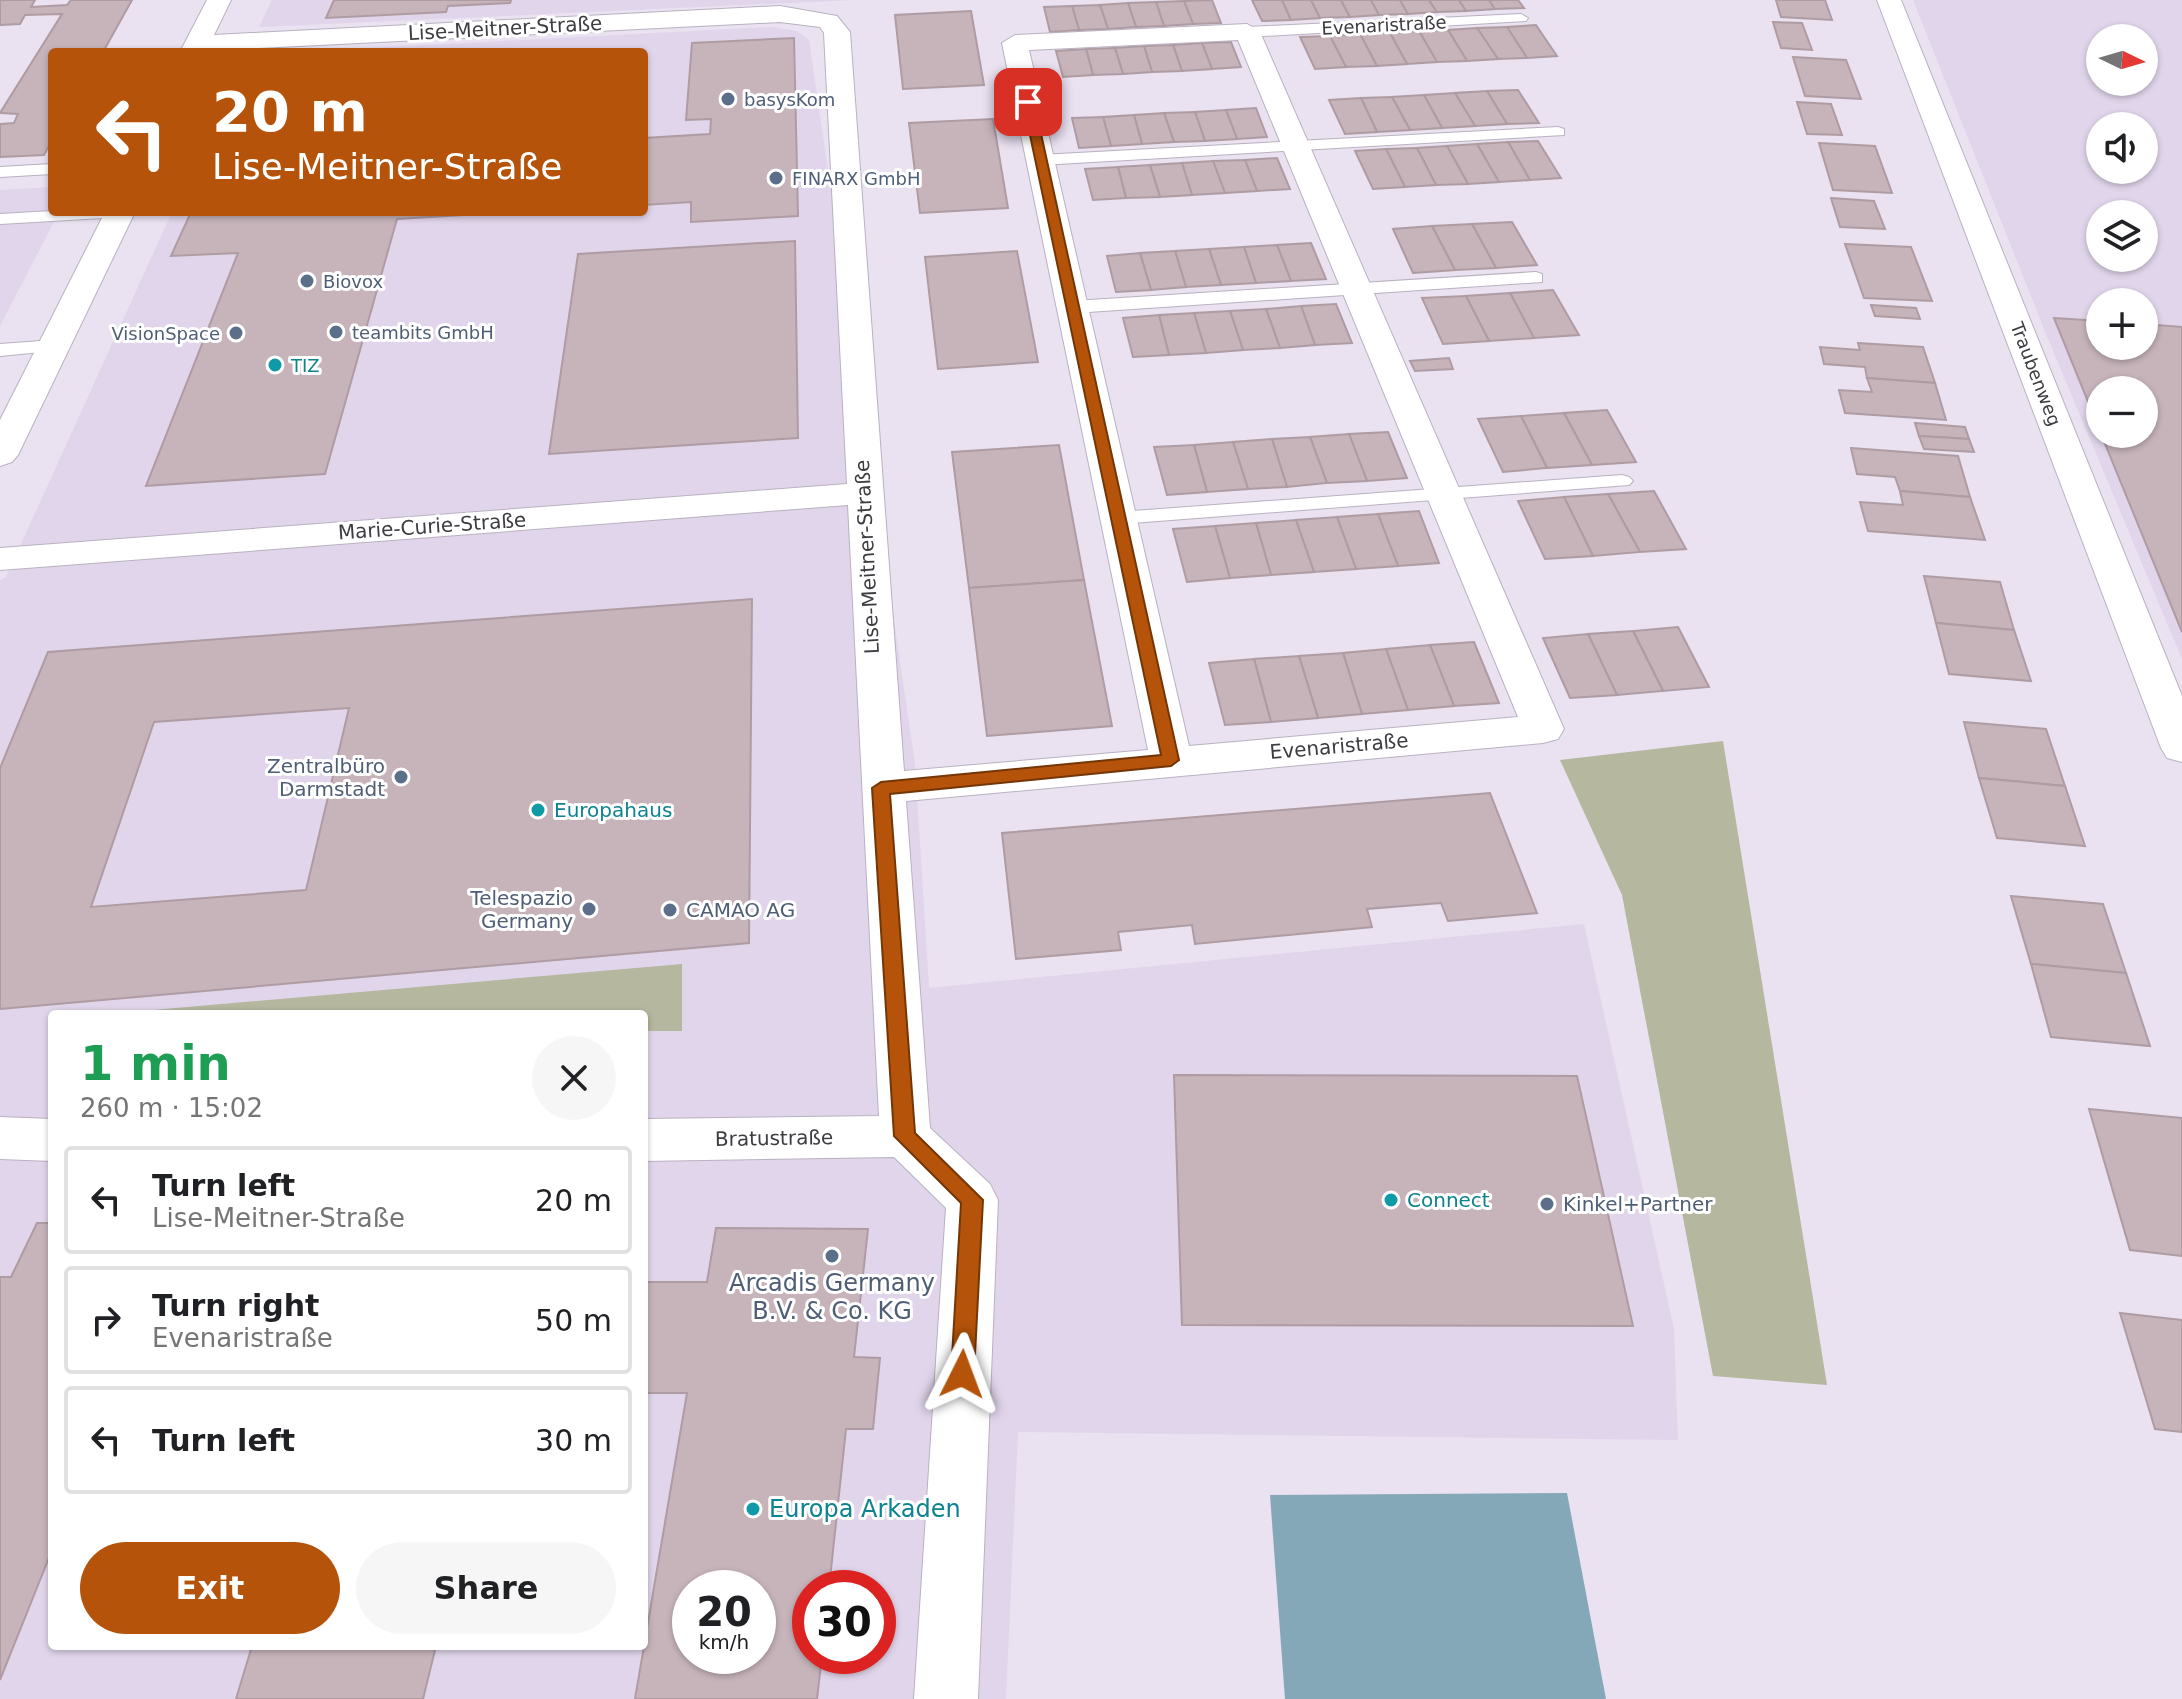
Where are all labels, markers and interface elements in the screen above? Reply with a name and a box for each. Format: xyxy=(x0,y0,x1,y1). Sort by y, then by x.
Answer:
street label: Lise-Meitner-Straße xyxy=(407,11,603,45)
street label: Evenaristraße xyxy=(1321,11,1447,39)
north arrow xyxy=(2086,24,2158,96)
map controls xyxy=(2086,24,2158,448)
pin xyxy=(994,68,1062,136)
text: 20 m xyxy=(212,79,368,144)
icon: left xyxy=(80,80,184,184)
icon: arrive xyxy=(1006,80,1050,124)
place label: basysKom xyxy=(744,89,835,110)
marker: basysKom xyxy=(719,90,737,108)
button: sound xyxy=(2086,112,2158,184)
text: Lise-Meitner-Straße xyxy=(212,146,562,187)
place label: FINARX GmbH xyxy=(792,168,920,189)
marker: FINARX GmbH xyxy=(767,169,785,187)
button: layers xyxy=(2086,200,2158,272)
place label: Biovox xyxy=(323,271,383,292)
marker: Biovox xyxy=(298,272,316,290)
button: + xyxy=(2086,288,2158,360)
street label: Traubenweg xyxy=(2006,318,2065,429)
place label: teambits GmbH xyxy=(352,322,494,343)
place label: VisionSpace xyxy=(111,323,220,344)
marker: teambits GmbH xyxy=(327,323,345,341)
marker: VisionSpace xyxy=(227,324,245,342)
place label: TIZ xyxy=(290,355,320,376)
marker: TIZ xyxy=(266,356,284,374)
button: − xyxy=(2086,376,2158,448)
street label: Lise-Meitner-Straße xyxy=(850,459,884,655)
street label: Marie-Curie-Straße xyxy=(337,507,527,545)
street label: Evenaristraße xyxy=(1269,728,1409,764)
place label: Zentralbüro Darmstadt xyxy=(267,754,385,801)
marker: Zentralbüro Darmstadt xyxy=(392,768,410,786)
place label: Europahaus xyxy=(554,798,672,822)
marker: Europahaus xyxy=(529,801,547,819)
place label: Telespazio Germany xyxy=(469,886,573,933)
place label: CAMAO AG xyxy=(686,898,795,922)
marker: Telespazio Germany xyxy=(580,900,598,918)
marker: CAMAO AG xyxy=(661,901,679,919)
text: 1 min xyxy=(80,1035,231,1091)
button: close xyxy=(532,1036,616,1120)
text: 260 m · 15:02 xyxy=(80,1093,263,1123)
street label: Bratustraße xyxy=(715,1125,833,1151)
text: Turn left xyxy=(152,1168,295,1203)
icon: left xyxy=(84,1178,128,1222)
text: 20 m xyxy=(535,1183,612,1218)
place label: Connect xyxy=(1407,1188,1490,1212)
marker: Connect xyxy=(1382,1191,1400,1209)
place label: Kinkel+Partner xyxy=(1563,1192,1713,1216)
marker: Kinkel+Partner xyxy=(1538,1195,1556,1213)
text: Lise-Meitner-Straße xyxy=(152,1203,405,1233)
marker: Arcadis Germany B.V. & Co. KG xyxy=(823,1247,841,1265)
place label: Arcadis Germany B.V. & Co. KG xyxy=(729,1269,935,1325)
text: Turn right xyxy=(152,1288,319,1323)
icon: right xyxy=(84,1298,128,1342)
text: 50 m xyxy=(535,1303,612,1338)
text: Evenaristraße xyxy=(152,1323,333,1353)
position arrow xyxy=(920,1332,1004,1416)
icon: left xyxy=(84,1418,128,1462)
text: Turn left xyxy=(152,1423,295,1458)
text: 30 m xyxy=(535,1423,612,1458)
place label: Europa Arkaden xyxy=(769,1495,961,1523)
marker: Europa Arkaden xyxy=(744,1500,762,1518)
button: Exit xyxy=(80,1542,340,1634)
button: Share xyxy=(356,1542,616,1634)
speed limit sign: 30 xyxy=(792,1570,896,1674)
text: 20 xyxy=(696,1589,752,1635)
text: km/h xyxy=(699,1630,749,1654)

